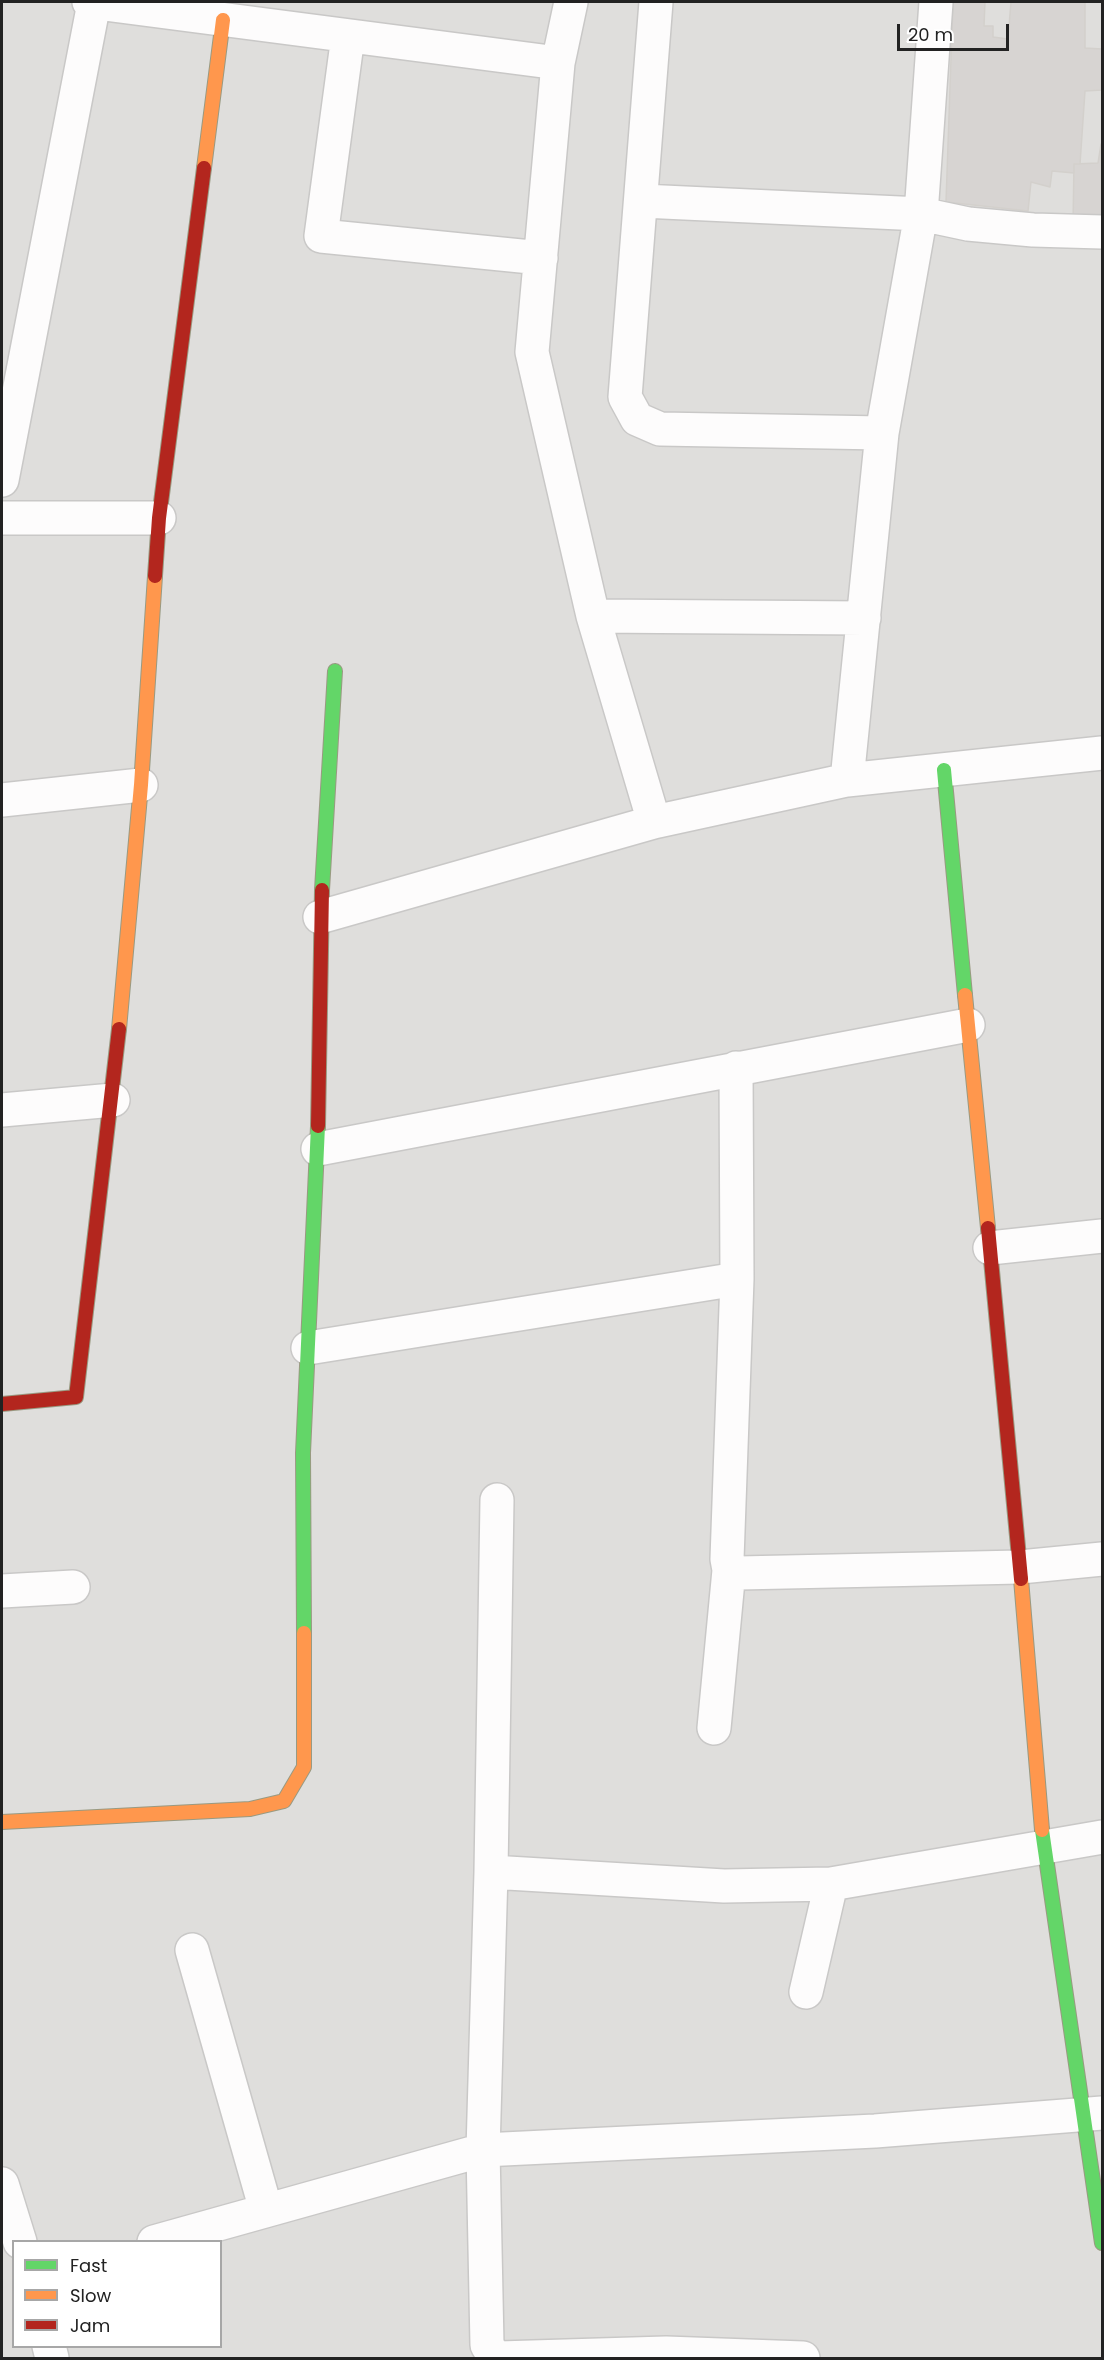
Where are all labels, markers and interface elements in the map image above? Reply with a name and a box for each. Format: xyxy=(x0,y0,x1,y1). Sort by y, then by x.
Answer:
scale bar xyxy=(900,12,1012,50)
text: 20 m xyxy=(908,22,953,47)
legend xyxy=(12,2240,222,2348)
text: Fast xyxy=(70,2253,107,2278)
text: Slow xyxy=(70,2283,111,2308)
text: Jam xyxy=(70,2313,110,2338)

